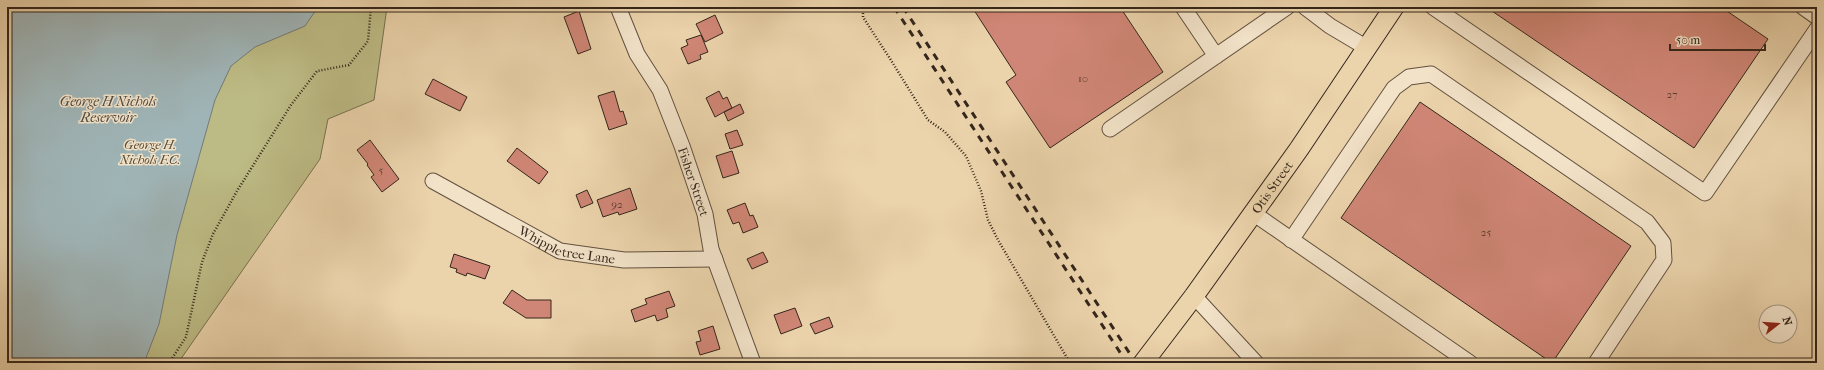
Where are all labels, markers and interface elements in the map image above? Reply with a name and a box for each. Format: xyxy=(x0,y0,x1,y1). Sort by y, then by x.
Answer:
scale bar xyxy=(1670,26,1765,52)
text: 50 m xyxy=(1676,33,1700,47)
house number: 10 xyxy=(1078,72,1088,85)
house number: 27 xyxy=(1667,88,1677,101)
water label: George H Nichols Reservoir xyxy=(60,93,157,126)
park label: George H. Nichols F.C. xyxy=(119,137,180,167)
street label: Fisher Street xyxy=(675,145,713,218)
street label: Otis Street xyxy=(1248,158,1296,216)
house number: 5 xyxy=(379,164,384,177)
house number: 92 xyxy=(611,198,623,211)
street label: Whippletree Lane xyxy=(515,222,617,266)
house number: 25 xyxy=(1481,226,1491,239)
north arrow xyxy=(1758,304,1798,344)
text: N xyxy=(1780,315,1795,328)

